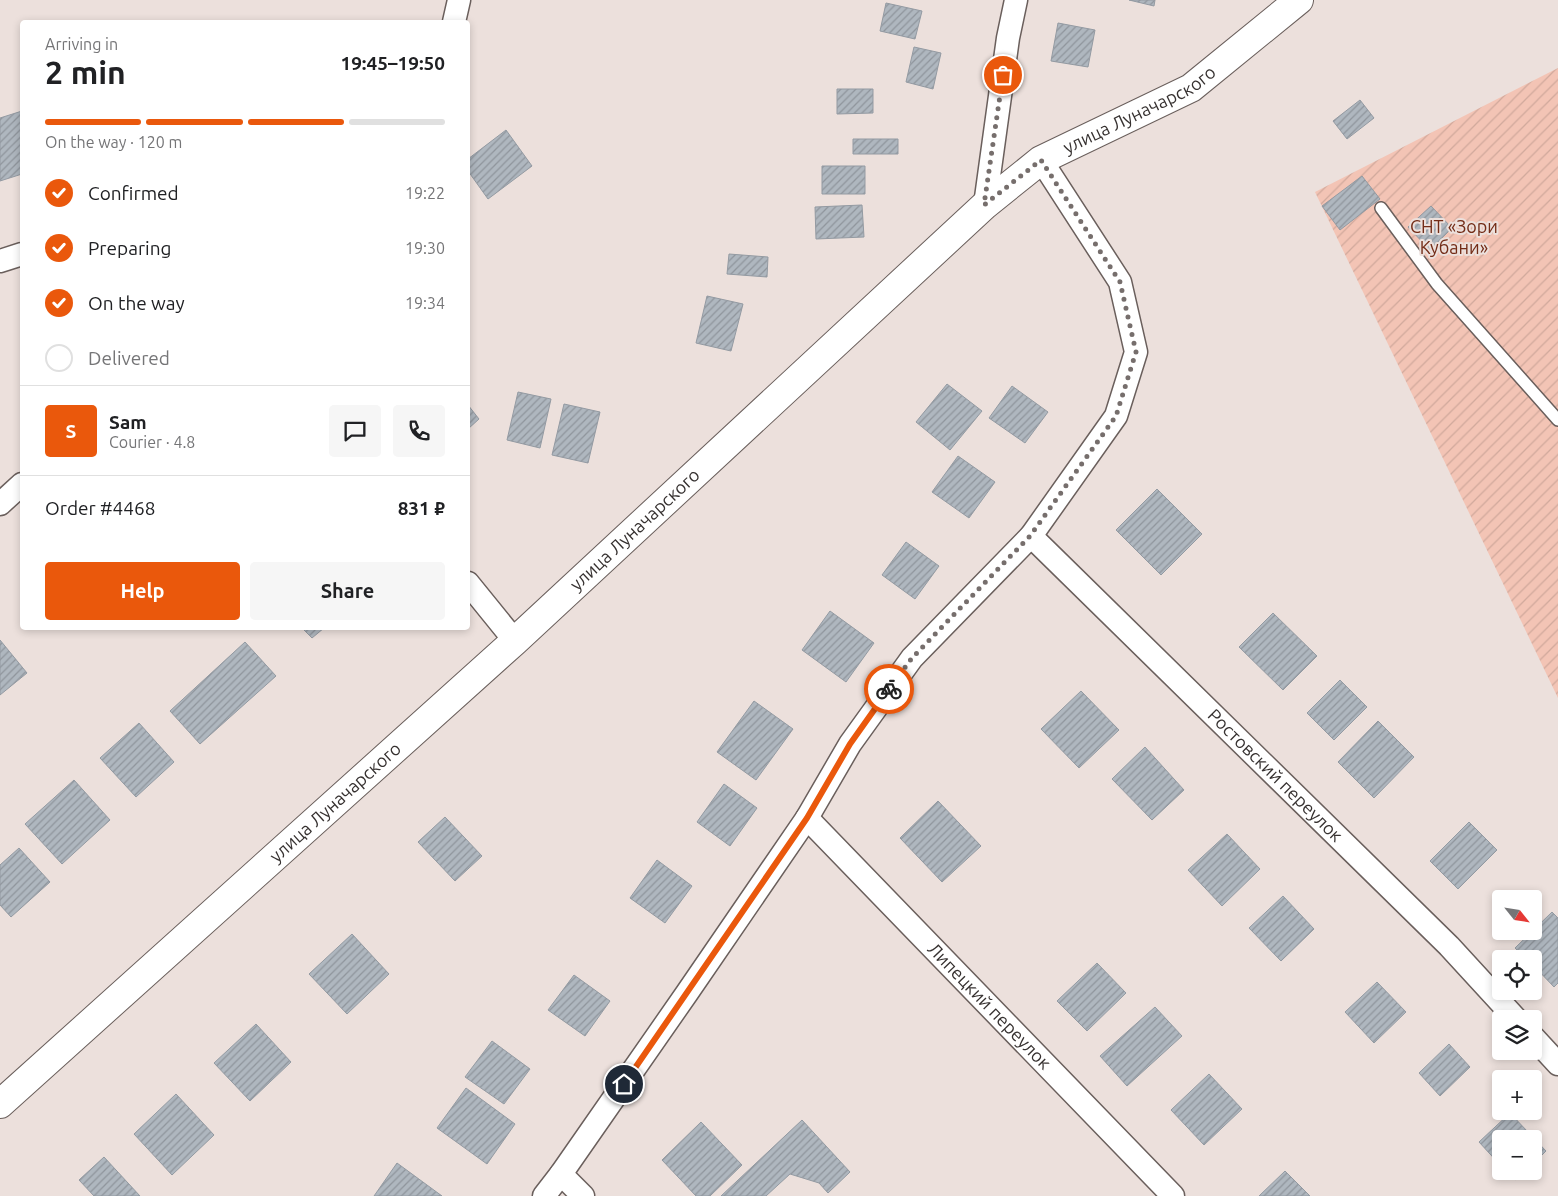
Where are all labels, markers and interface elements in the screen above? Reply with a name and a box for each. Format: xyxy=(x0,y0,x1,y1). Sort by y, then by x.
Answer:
text: Arriving in xyxy=(45,35,118,53)
text: 19:45–19:50 xyxy=(340,52,445,74)
text: 2 min xyxy=(45,54,126,90)
pin xyxy=(982,54,1024,96)
icon: bag xyxy=(989,61,1017,89)
street label: улица Луначарского xyxy=(1060,61,1219,157)
text: On the way · 120 m xyxy=(45,133,182,151)
icon: check xyxy=(45,179,73,207)
text: Confirmed xyxy=(88,182,179,204)
text: 19:22 xyxy=(405,184,445,202)
park label: СНТ «Зори Кубани» xyxy=(1410,216,1498,257)
icon: check xyxy=(45,234,73,262)
text: Preparing xyxy=(88,237,172,259)
text: 19:30 xyxy=(405,239,445,257)
icon: check xyxy=(45,289,73,317)
text: On the way xyxy=(88,292,185,314)
text: 19:34 xyxy=(405,294,445,312)
text: Delivered xyxy=(88,347,170,369)
button: chat xyxy=(329,405,381,457)
button: phone xyxy=(393,405,445,457)
text: Sam xyxy=(109,411,147,433)
text: S xyxy=(66,420,76,442)
text: Courier · 4.8 xyxy=(109,433,195,451)
street label: улица Луначарского xyxy=(565,464,703,594)
text: Order #4468 xyxy=(45,497,155,519)
text: 831 ₽ xyxy=(398,497,445,519)
button: Help xyxy=(45,562,240,620)
button: Share xyxy=(250,562,445,620)
courier xyxy=(864,664,914,714)
icon: bike xyxy=(875,675,903,703)
street label: Ростовский переулок xyxy=(1204,704,1347,845)
street label: улица Луначарского xyxy=(265,738,404,866)
north arrow xyxy=(1492,890,1542,940)
map controls xyxy=(1492,890,1542,1180)
street label: Липецкий переулок xyxy=(924,938,1056,1073)
button: locate xyxy=(1492,950,1542,1000)
button: layers xyxy=(1492,1010,1542,1060)
pin xyxy=(603,1063,645,1105)
icon: home xyxy=(610,1070,638,1098)
button: + xyxy=(1492,1070,1542,1120)
button: − xyxy=(1492,1130,1542,1180)

